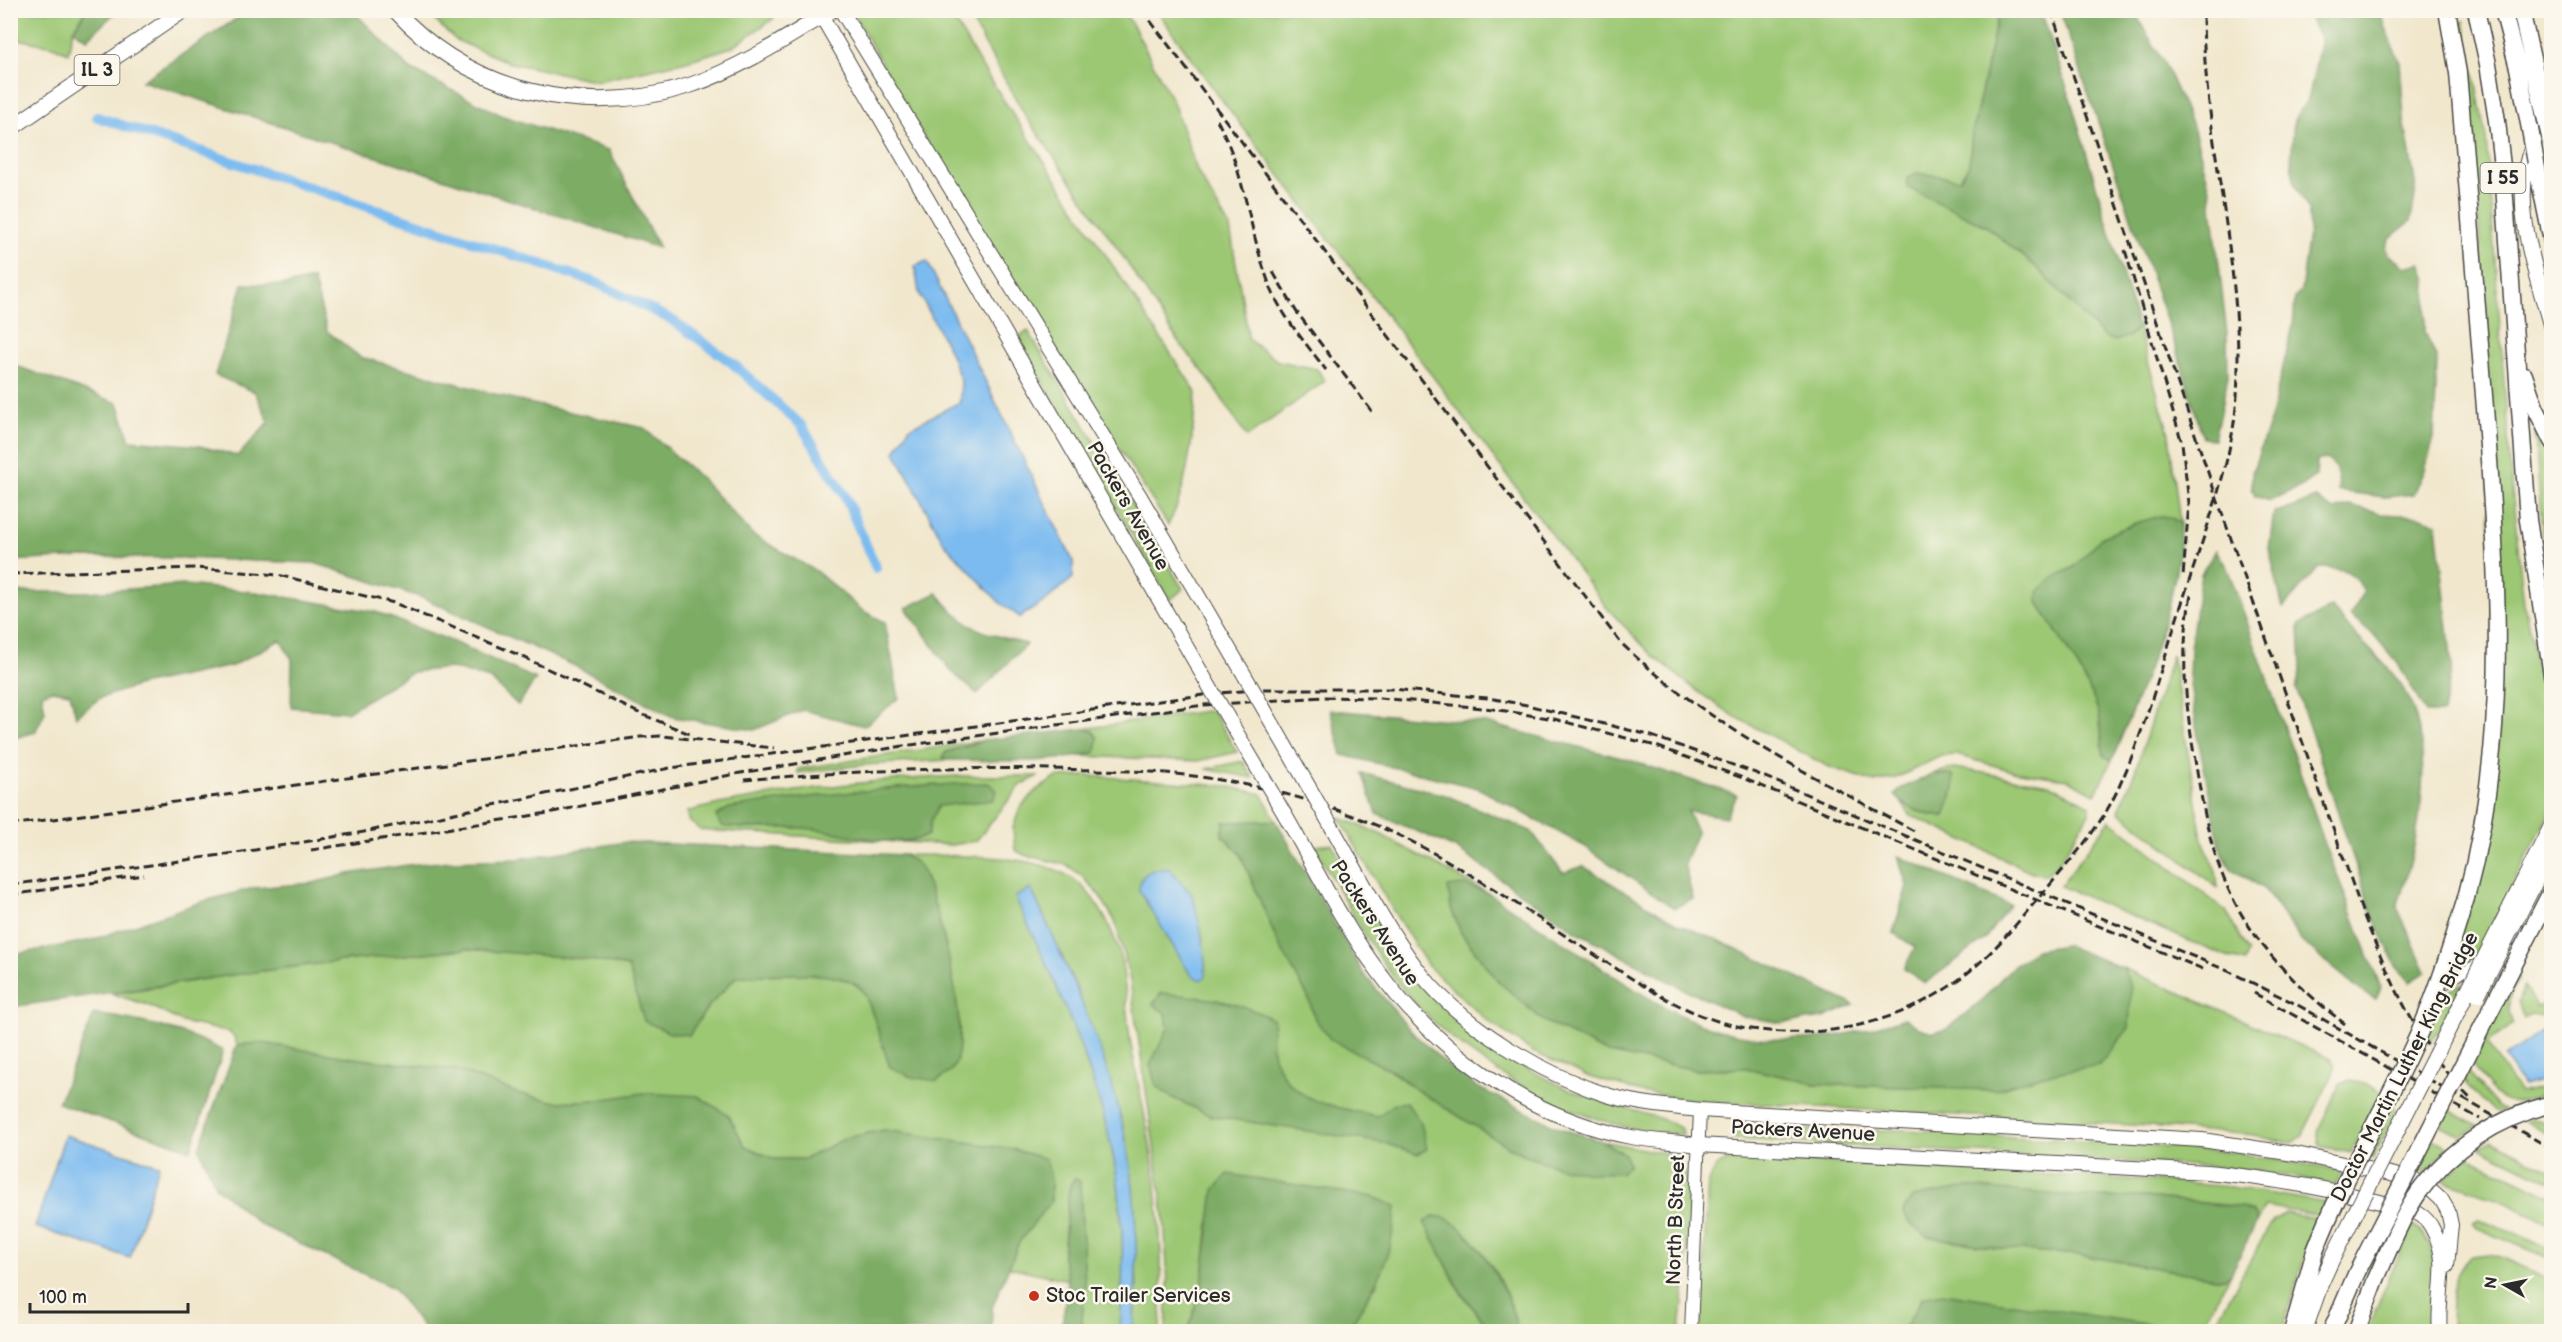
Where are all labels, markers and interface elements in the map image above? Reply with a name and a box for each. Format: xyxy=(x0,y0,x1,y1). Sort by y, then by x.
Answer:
road number: IL 3 xyxy=(74,55,120,85)
road number: I 55 xyxy=(2480,163,2526,193)
street label: Packers Avenue xyxy=(1081,437,1175,575)
street label: Packers Avenue xyxy=(1326,856,1425,990)
street label: Doctor Martin Luther King Bridge xyxy=(2326,928,2484,1206)
street label: Packers Avenue xyxy=(1730,1115,1876,1147)
street label: North B Street xyxy=(1662,1155,1690,1285)
north arrow xyxy=(2475,1255,2535,1315)
text: N xyxy=(2481,1275,2502,1290)
scale bar xyxy=(30,1276,188,1314)
place label: Stoc Trailer Services xyxy=(1046,1284,1231,1308)
text: 100 m xyxy=(39,1287,87,1308)
marker: Stoc Trailer Services xyxy=(1027,1289,1041,1303)

